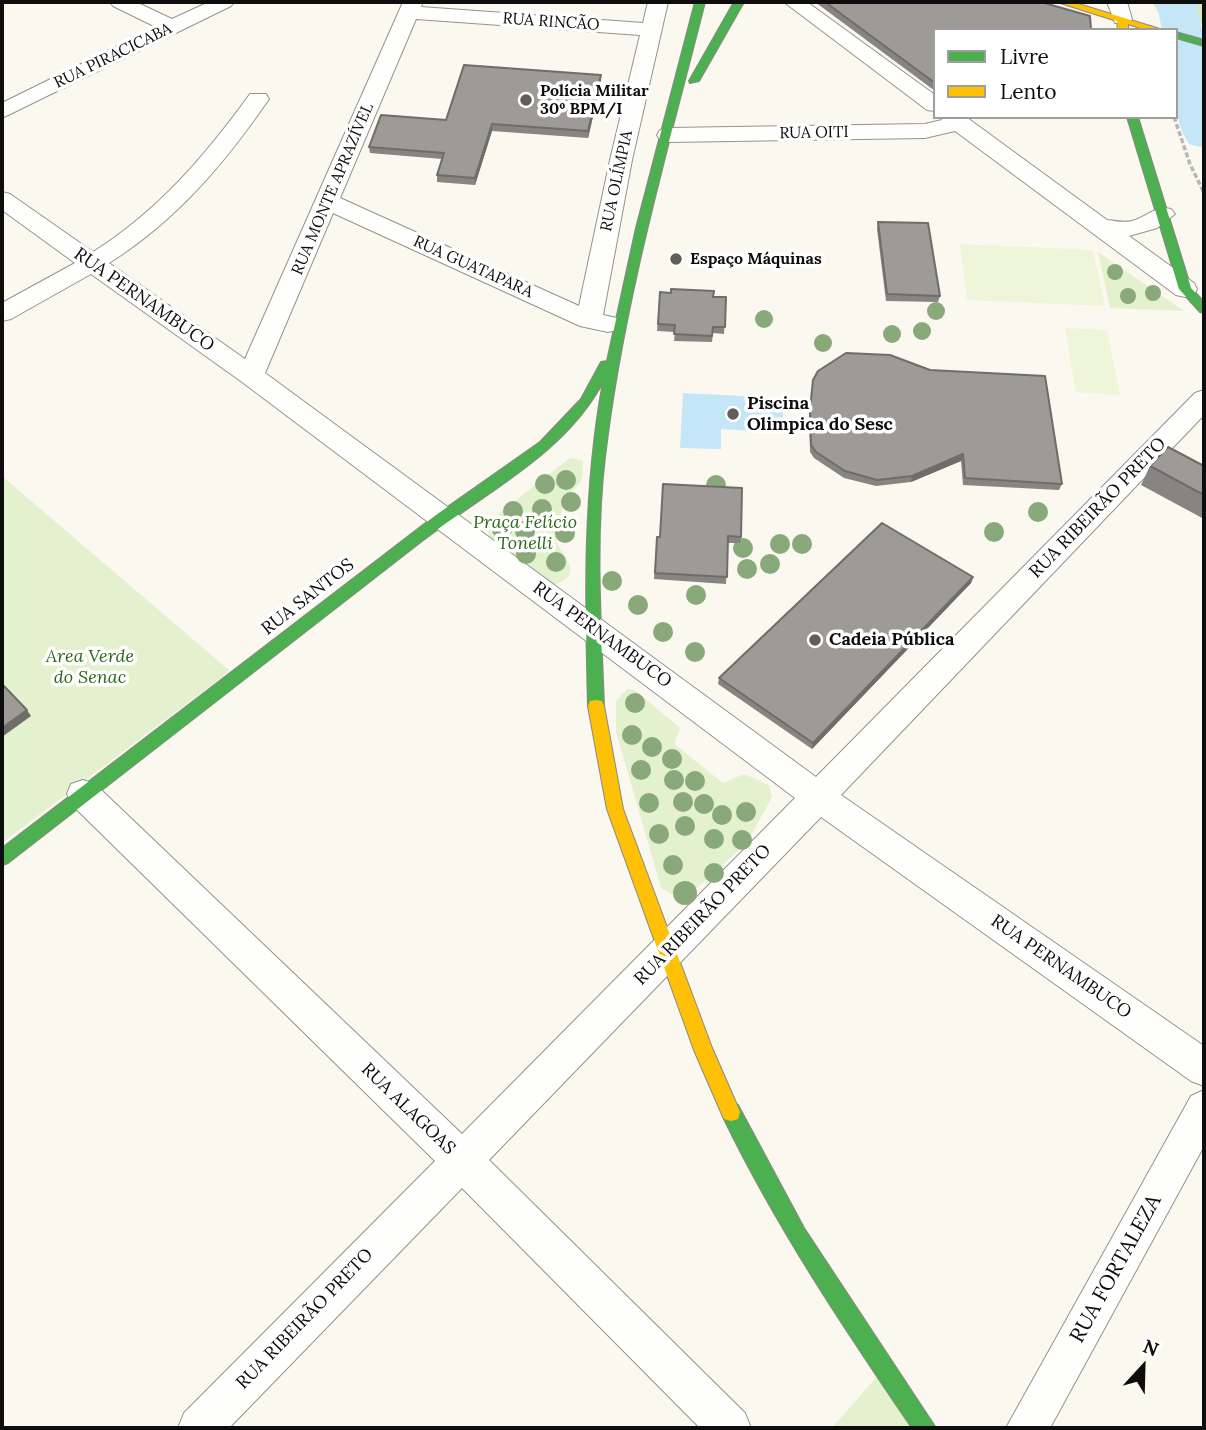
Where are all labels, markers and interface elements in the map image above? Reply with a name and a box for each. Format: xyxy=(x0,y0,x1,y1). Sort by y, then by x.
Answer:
street label: RUA RINCÃO xyxy=(502,9,600,35)
street label: RUA PIRACICABA xyxy=(51,19,175,93)
legend xyxy=(933,28,1178,119)
text: Livre xyxy=(1000,43,1049,70)
text: Lento xyxy=(1000,78,1057,105)
place label: Polícia Militar 30º BPM/I xyxy=(540,81,649,119)
marker: Polícia Militar 30º BPM/I xyxy=(518,92,534,108)
street label: RUA MONTE APRAZÍVEL xyxy=(288,100,378,278)
street label: RUA OITI xyxy=(779,123,849,143)
street label: RUA OLÍMPIA xyxy=(597,129,637,233)
street label: RUA GUATAPARA xyxy=(410,232,536,302)
street label: RUA PERNAMBUCO xyxy=(70,243,218,357)
place label: Espaço Máquinas xyxy=(690,249,822,269)
marker: Espaço Máquinas xyxy=(668,251,684,267)
place label: Piscina Olimpica do Sesc xyxy=(747,393,893,436)
marker: Piscina Olimpica do Sesc xyxy=(725,406,741,422)
street label: RUA RIBEIRÃO PRETO xyxy=(1025,433,1171,583)
park label: Praça Felício Tonelli xyxy=(473,512,577,554)
street label: RUA SANTOS xyxy=(257,554,359,640)
street label: RUA PERNAMBUCO xyxy=(528,577,676,693)
place label: Cadeia Pública xyxy=(829,629,954,651)
marker: Cadeia Pública xyxy=(807,632,823,648)
park label: Area Verde do Senac xyxy=(46,646,134,688)
street label: RUA RIBEIRÃO PRETO xyxy=(630,840,776,990)
street label: RUA PERNAMBUCO xyxy=(987,910,1135,1024)
street label: RUA ALAGOAS xyxy=(356,1059,460,1159)
street label: RUA FORTALEZA xyxy=(1065,1191,1167,1347)
street label: RUA RIBEIRÃO PRETO xyxy=(232,1244,378,1394)
north arrow xyxy=(1108,1332,1178,1402)
text: N xyxy=(1140,1334,1162,1361)

